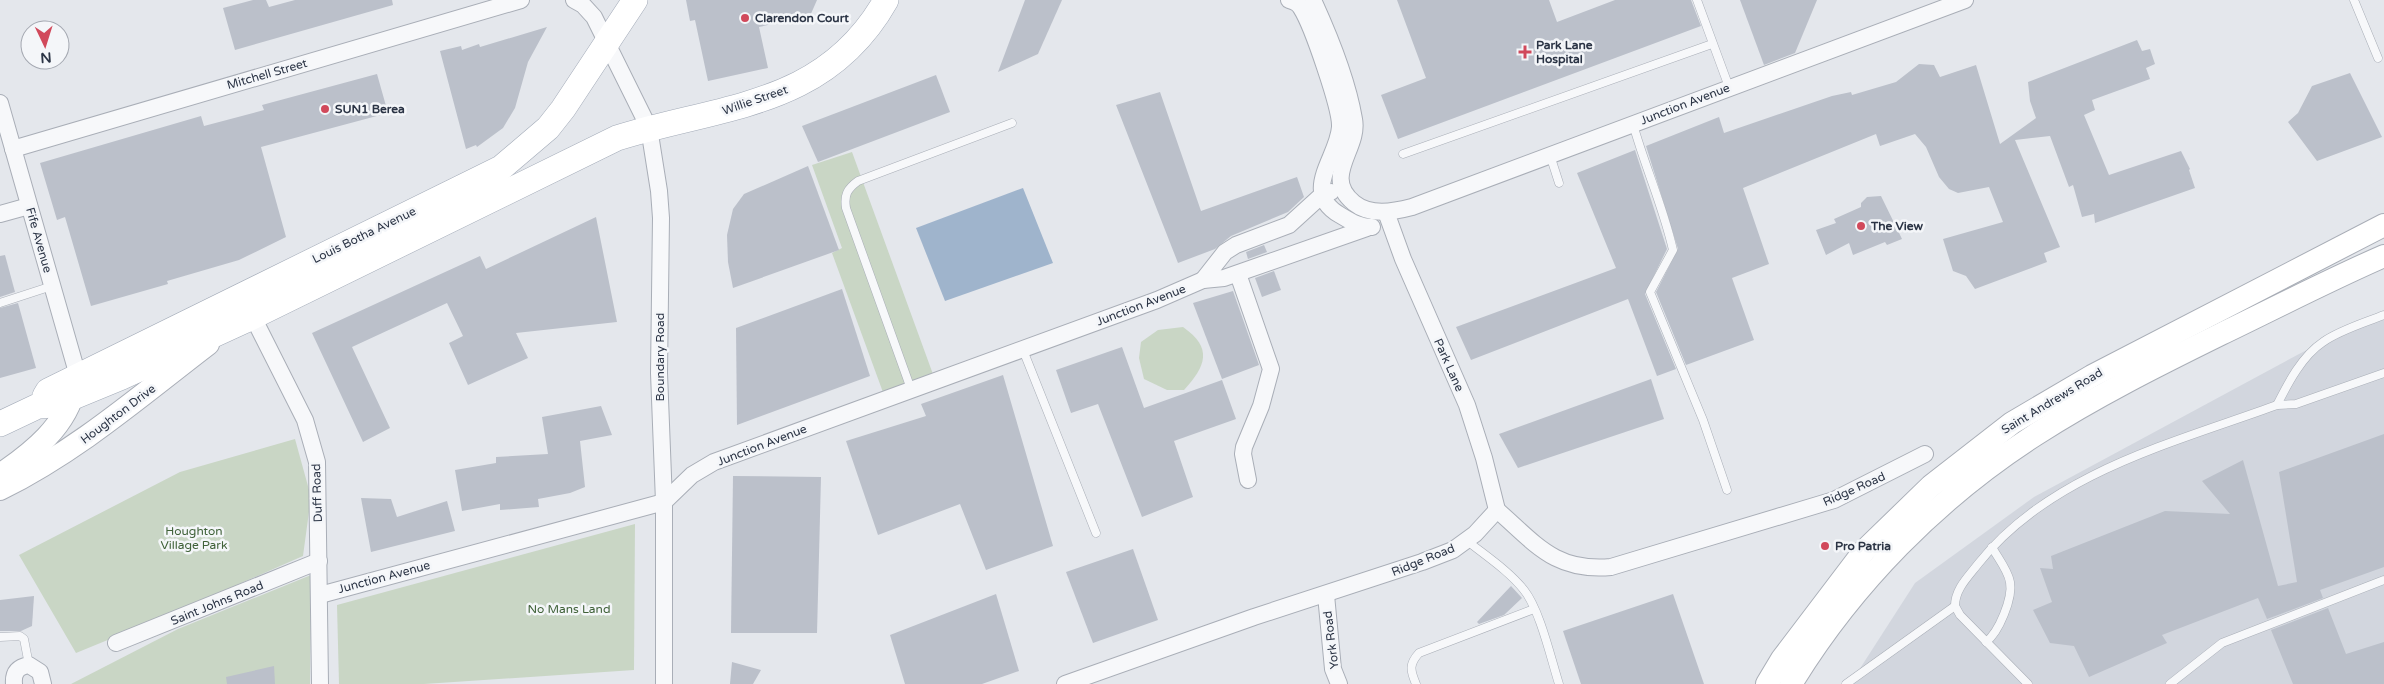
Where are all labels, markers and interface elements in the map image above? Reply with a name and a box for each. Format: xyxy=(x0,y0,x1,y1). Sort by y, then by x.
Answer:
place label: Clarendon Court xyxy=(755,11,849,25)
marker: Clarendon Court xyxy=(739,12,751,24)
north arrow xyxy=(20,20,70,70)
place label: Park Lane Hospital xyxy=(1536,38,1593,67)
marker: Park Lane Hospital xyxy=(1518,45,1532,59)
text: N xyxy=(40,49,52,66)
street label: Mitchell Street xyxy=(225,56,309,92)
street label: Junction Avenue xyxy=(1638,80,1732,128)
street label: Willie Street xyxy=(720,82,790,118)
place label: SUN1 Berea xyxy=(335,102,405,116)
marker: SUN1 Berea xyxy=(319,103,331,115)
street label: Louis Botha Avenue xyxy=(310,204,418,266)
street label: Fife Avenue xyxy=(23,206,55,274)
place label: The View xyxy=(1870,219,1923,233)
marker: The View xyxy=(1855,220,1867,232)
street label: Junction Avenue xyxy=(1094,281,1188,329)
street label: Boundary Road xyxy=(653,313,667,401)
street label: Park Lane xyxy=(1431,336,1467,394)
street label: Saint Andrews Road xyxy=(1999,365,2105,437)
street label: Houghton Drive xyxy=(78,381,158,447)
street label: Junction Avenue xyxy=(715,421,809,469)
street label: Duff Road xyxy=(309,463,325,523)
street label: Ridge Road xyxy=(1821,469,1887,509)
park label: Houghton Village Park xyxy=(160,524,228,552)
place label: Pro Patria xyxy=(1835,539,1891,553)
marker: Pro Patria xyxy=(1819,540,1831,552)
street label: Ridge Road xyxy=(1389,541,1457,579)
street label: Junction Avenue xyxy=(336,558,432,596)
street label: Saint Johns Road xyxy=(169,578,265,628)
park label: No Mans Land xyxy=(528,602,610,616)
street label: York Road xyxy=(1320,610,1342,670)

